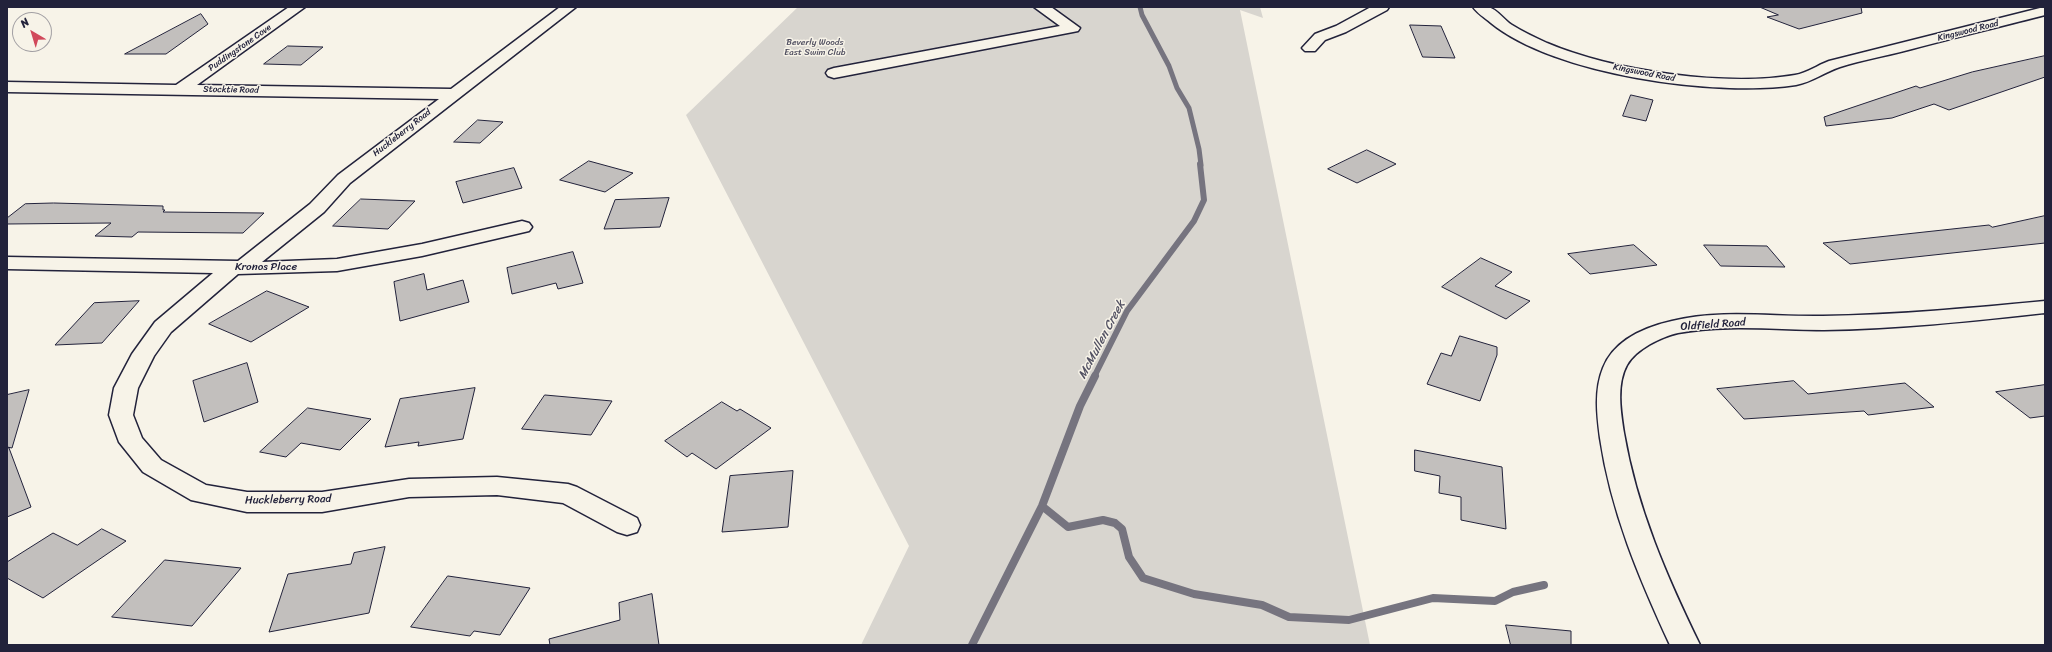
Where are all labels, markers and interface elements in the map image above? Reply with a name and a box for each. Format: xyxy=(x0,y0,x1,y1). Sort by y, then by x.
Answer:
north arrow xyxy=(12,12,52,52)
text: N xyxy=(16,13,34,33)
street label: Kingswood Road xyxy=(1936,18,2000,44)
street label: Puddingstone Cove xyxy=(206,22,274,74)
park label: Beverly Woods East Swim Club xyxy=(784,38,846,59)
street label: Kingswood Road xyxy=(1612,62,1676,84)
street label: Stocktie Road xyxy=(203,84,259,96)
street label: Huckleberry Road xyxy=(371,107,433,159)
street label: Kronos Place xyxy=(235,260,297,274)
water label: McMullen Creek xyxy=(1075,299,1129,381)
street label: Oldfield Road xyxy=(1680,316,1746,334)
street label: Huckleberry Road xyxy=(245,493,331,507)

